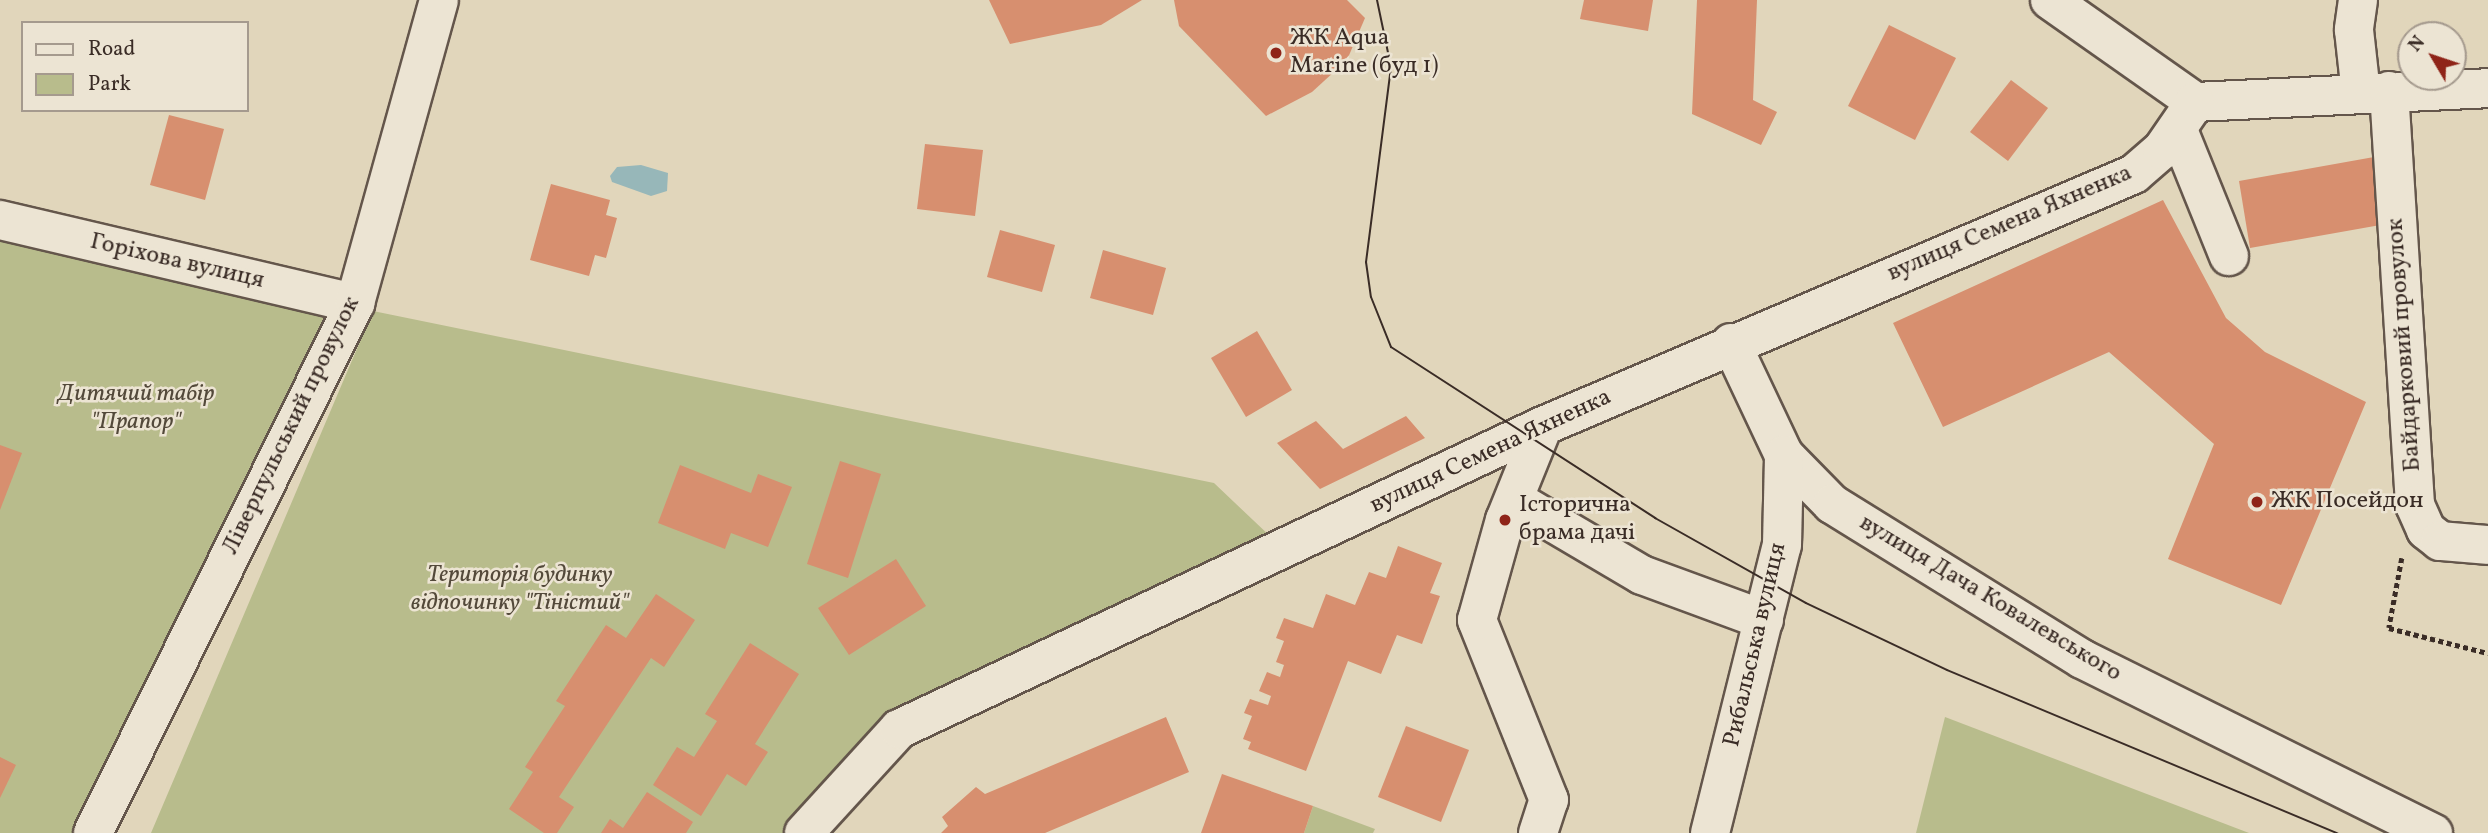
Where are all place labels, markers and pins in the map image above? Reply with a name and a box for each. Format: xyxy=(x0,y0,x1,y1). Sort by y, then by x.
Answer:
place label: ЖК Aqua Marine (буд 1) xyxy=(1290,25,1438,81)
marker: ЖК Aqua Marine (буд 1) xyxy=(1268,45,1284,61)
place label: ЖК Посейдон xyxy=(2271,488,2424,516)
place label: Історична брама дачі xyxy=(1519,492,1635,548)
marker: ЖК Посейдон xyxy=(2249,494,2265,510)
marker: Історична брама дачі xyxy=(1497,512,1513,528)

